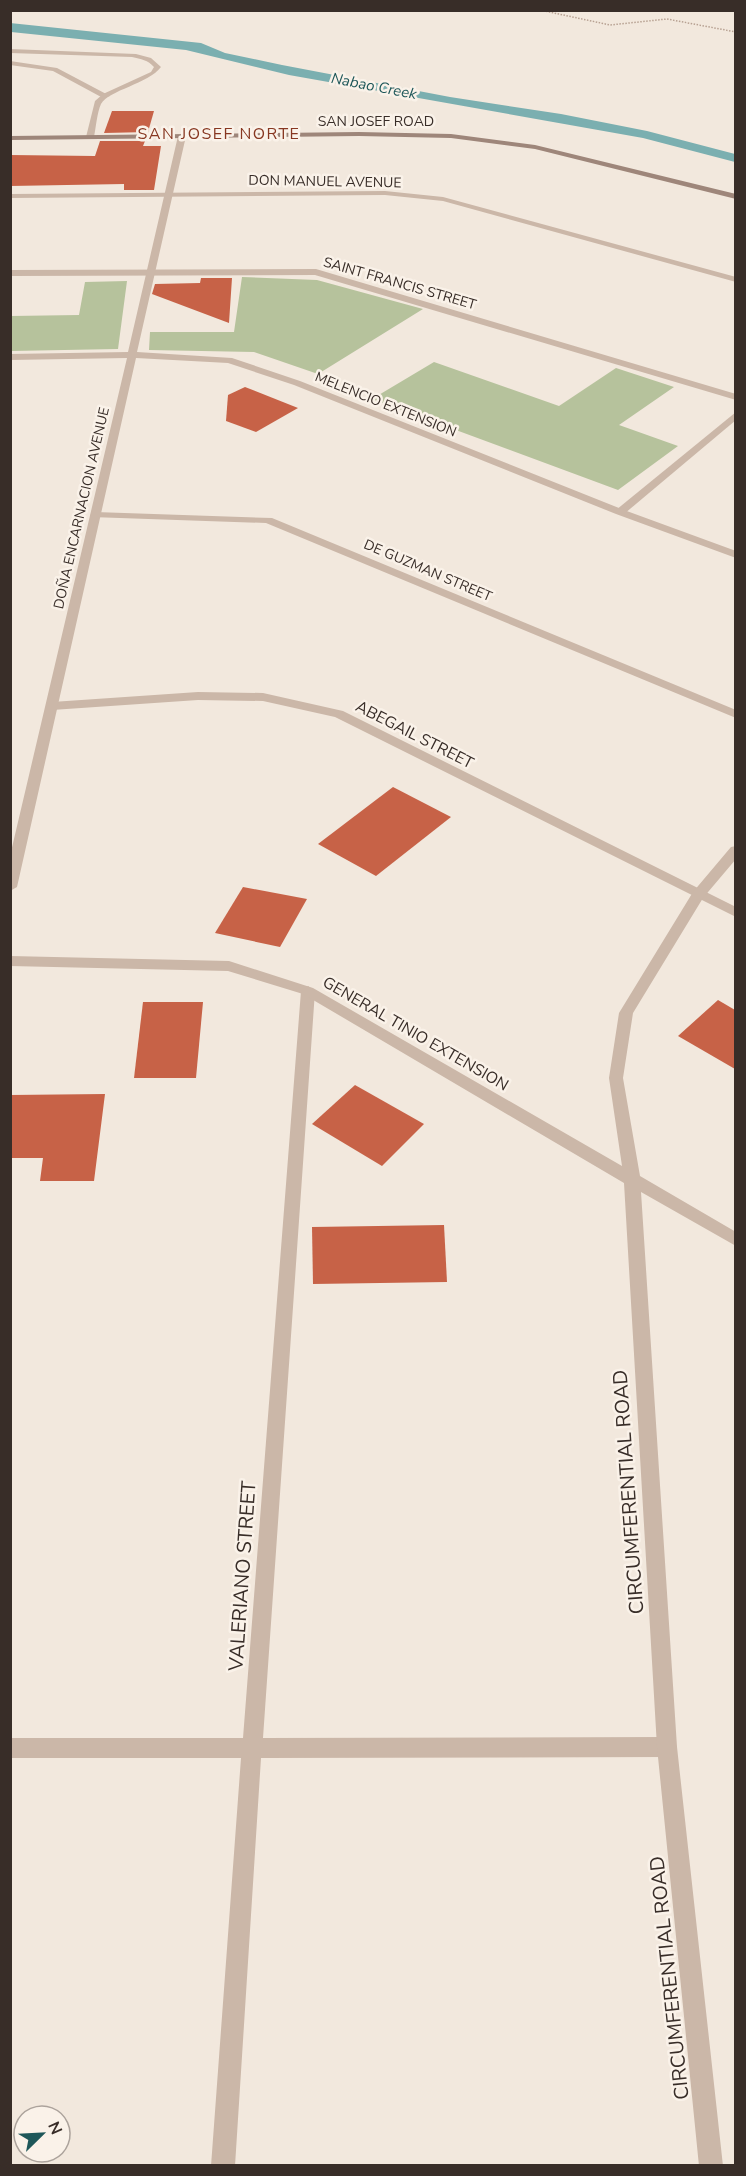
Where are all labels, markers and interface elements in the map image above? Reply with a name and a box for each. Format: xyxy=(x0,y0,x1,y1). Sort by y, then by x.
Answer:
water label: Nabao Creek xyxy=(330,68,419,104)
street label: SAN JOSEF ROAD xyxy=(318,112,434,131)
district label: SAN JOSEF NORTE xyxy=(138,123,300,145)
street label: DON MANUEL AVENUE xyxy=(248,171,402,192)
street label: SAINT FRANCIS STREET xyxy=(321,253,479,315)
street label: MELENCIO EXTENSION xyxy=(312,367,459,442)
street label: DOÑA ENCARNACION AVENUE xyxy=(49,405,114,611)
street label: DE GUZMAN STREET xyxy=(361,535,495,606)
street label: ABEGAIL STREET xyxy=(352,696,478,774)
street label: GENERAL TINIO EXTENSION xyxy=(318,971,513,1096)
street label: CIRCUMFERENTIAL ROAD xyxy=(606,1369,651,1615)
street label: VALERIANO STREET xyxy=(222,1480,263,1673)
street label: CIRCUMFERENTIAL ROAD xyxy=(643,1855,696,2101)
north arrow xyxy=(12,2104,72,2164)
text: N xyxy=(42,2118,67,2138)

